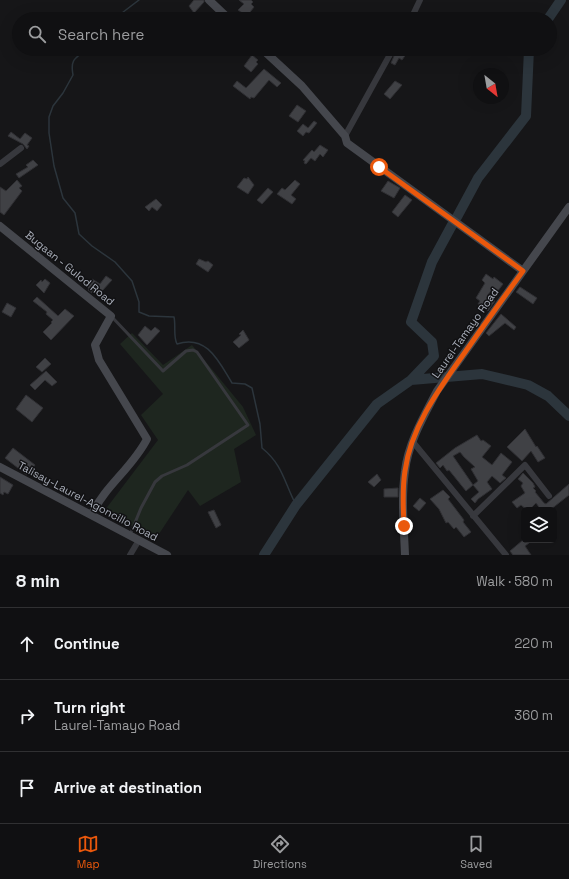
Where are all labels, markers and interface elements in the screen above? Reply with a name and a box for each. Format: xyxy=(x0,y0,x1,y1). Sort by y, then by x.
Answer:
search box xyxy=(12,12,557,56)
icon: search xyxy=(26,23,48,45)
text: Search here xyxy=(58,25,144,44)
north arrow xyxy=(473,68,509,104)
route start xyxy=(370,158,388,176)
street label: Bugaan - Gulod Road xyxy=(23,228,117,308)
street label: Laurel-Tamayo Road xyxy=(429,285,501,381)
street label: Talisay-Laurel-Agoncillo Road xyxy=(16,458,160,544)
map controls xyxy=(521,507,557,543)
button: layers xyxy=(521,507,557,543)
route end xyxy=(395,517,413,535)
text: 8 min xyxy=(16,570,60,592)
text: Walk · 580 m xyxy=(476,573,553,590)
icon: ahead xyxy=(16,633,38,655)
text: Continue xyxy=(54,634,120,653)
text: 220 m xyxy=(514,635,553,652)
text: Turn right xyxy=(54,698,125,717)
icon: right xyxy=(16,705,38,727)
text: 360 m xyxy=(514,707,553,724)
text: Laurel-Tamayo Road xyxy=(54,717,180,734)
icon: arrive xyxy=(16,777,38,799)
text: Arrive at destination xyxy=(54,778,202,797)
tab: Map xyxy=(77,833,100,871)
tab: Directions xyxy=(253,833,307,871)
tab: Saved xyxy=(460,833,492,871)

